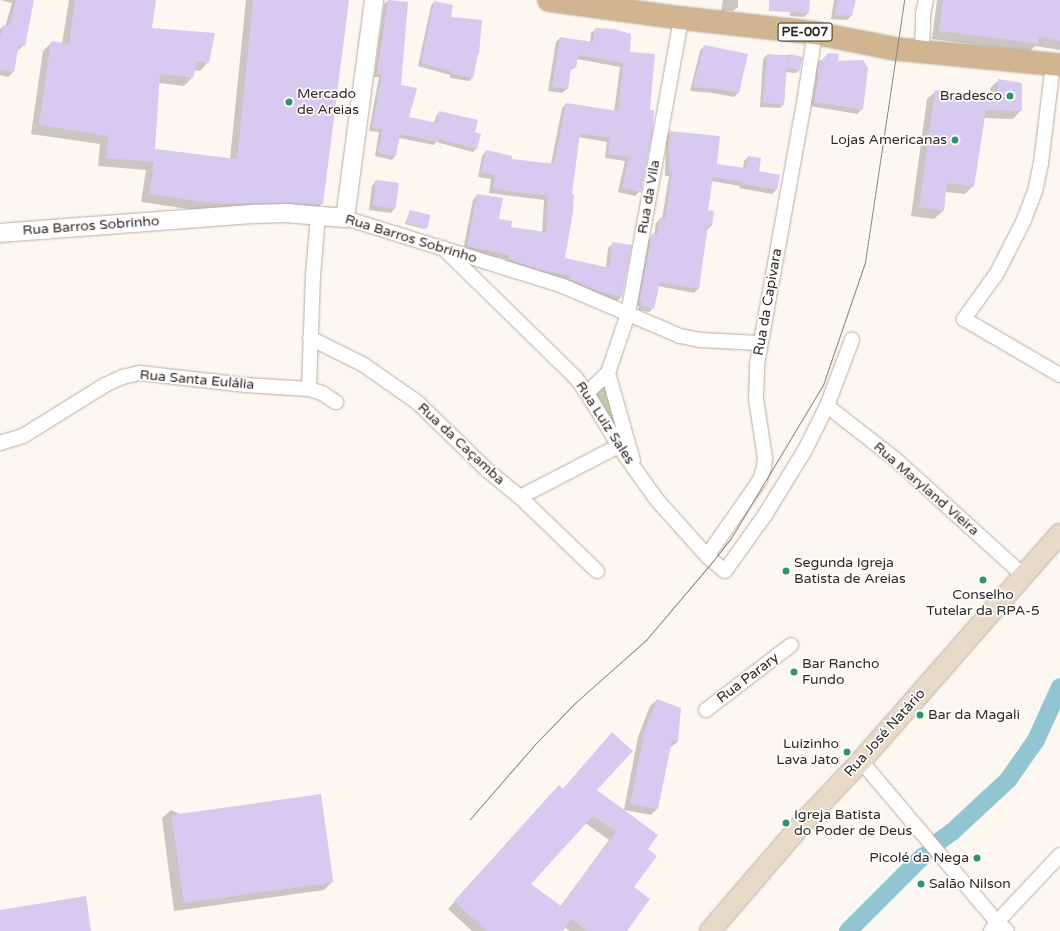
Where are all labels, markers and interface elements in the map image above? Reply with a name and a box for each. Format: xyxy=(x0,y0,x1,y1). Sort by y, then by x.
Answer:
road number: PE-007 xyxy=(777,21,833,43)
place label: Mercado de Areias xyxy=(297,86,359,118)
place label: Bradesco xyxy=(940,88,1002,104)
marker: Bradesco xyxy=(1005,91,1015,101)
marker: Mercado de Areias xyxy=(284,97,294,107)
place label: Lojas Americanas xyxy=(830,132,947,148)
marker: Lojas Americanas xyxy=(950,135,960,145)
street label: Rua da Vila xyxy=(634,159,664,235)
street label: Rua Barros Sobrinho xyxy=(343,211,479,267)
street label: Rua Barros Sobrinho xyxy=(22,213,160,239)
street label: Rua da Capivara xyxy=(750,247,786,357)
street label: Rua Santa Eulália xyxy=(139,367,255,393)
street label: Rua Luiz Sales xyxy=(572,378,638,468)
street label: Rua da Caçamba xyxy=(414,399,508,489)
street label: Rua Maryland Vieira xyxy=(870,439,982,539)
place label: Segunda Igreja Batista de Areias xyxy=(794,555,906,588)
marker: Segunda Igreja Batista de Areias xyxy=(781,566,791,576)
marker: Conselho Tutelar da RPA-5 xyxy=(978,575,988,585)
place label: Conselho Tutelar da RPA-5 xyxy=(926,587,1040,620)
street label: Rua Parary xyxy=(714,649,782,707)
place label: Bar Rancho Fundo xyxy=(802,656,879,688)
marker: Bar Rancho Fundo xyxy=(789,667,799,677)
street label: Rua José Natário xyxy=(841,685,929,781)
place label: Bar da Magali xyxy=(928,707,1020,723)
marker: Bar da Magali xyxy=(915,710,925,720)
place label: Luizinho Lava Jato xyxy=(776,736,839,768)
marker: Luizinho Lava Jato xyxy=(842,747,852,757)
place label: Igreja Batista do Poder de Deus xyxy=(794,807,912,840)
marker: Igreja Batista do Poder de Deus xyxy=(781,818,791,828)
place label: Picolé da Nega xyxy=(869,850,969,866)
marker: Picolé da Nega xyxy=(972,853,982,863)
place label: Salão Nilson xyxy=(929,876,1011,892)
marker: Salão Nilson xyxy=(916,879,926,889)

